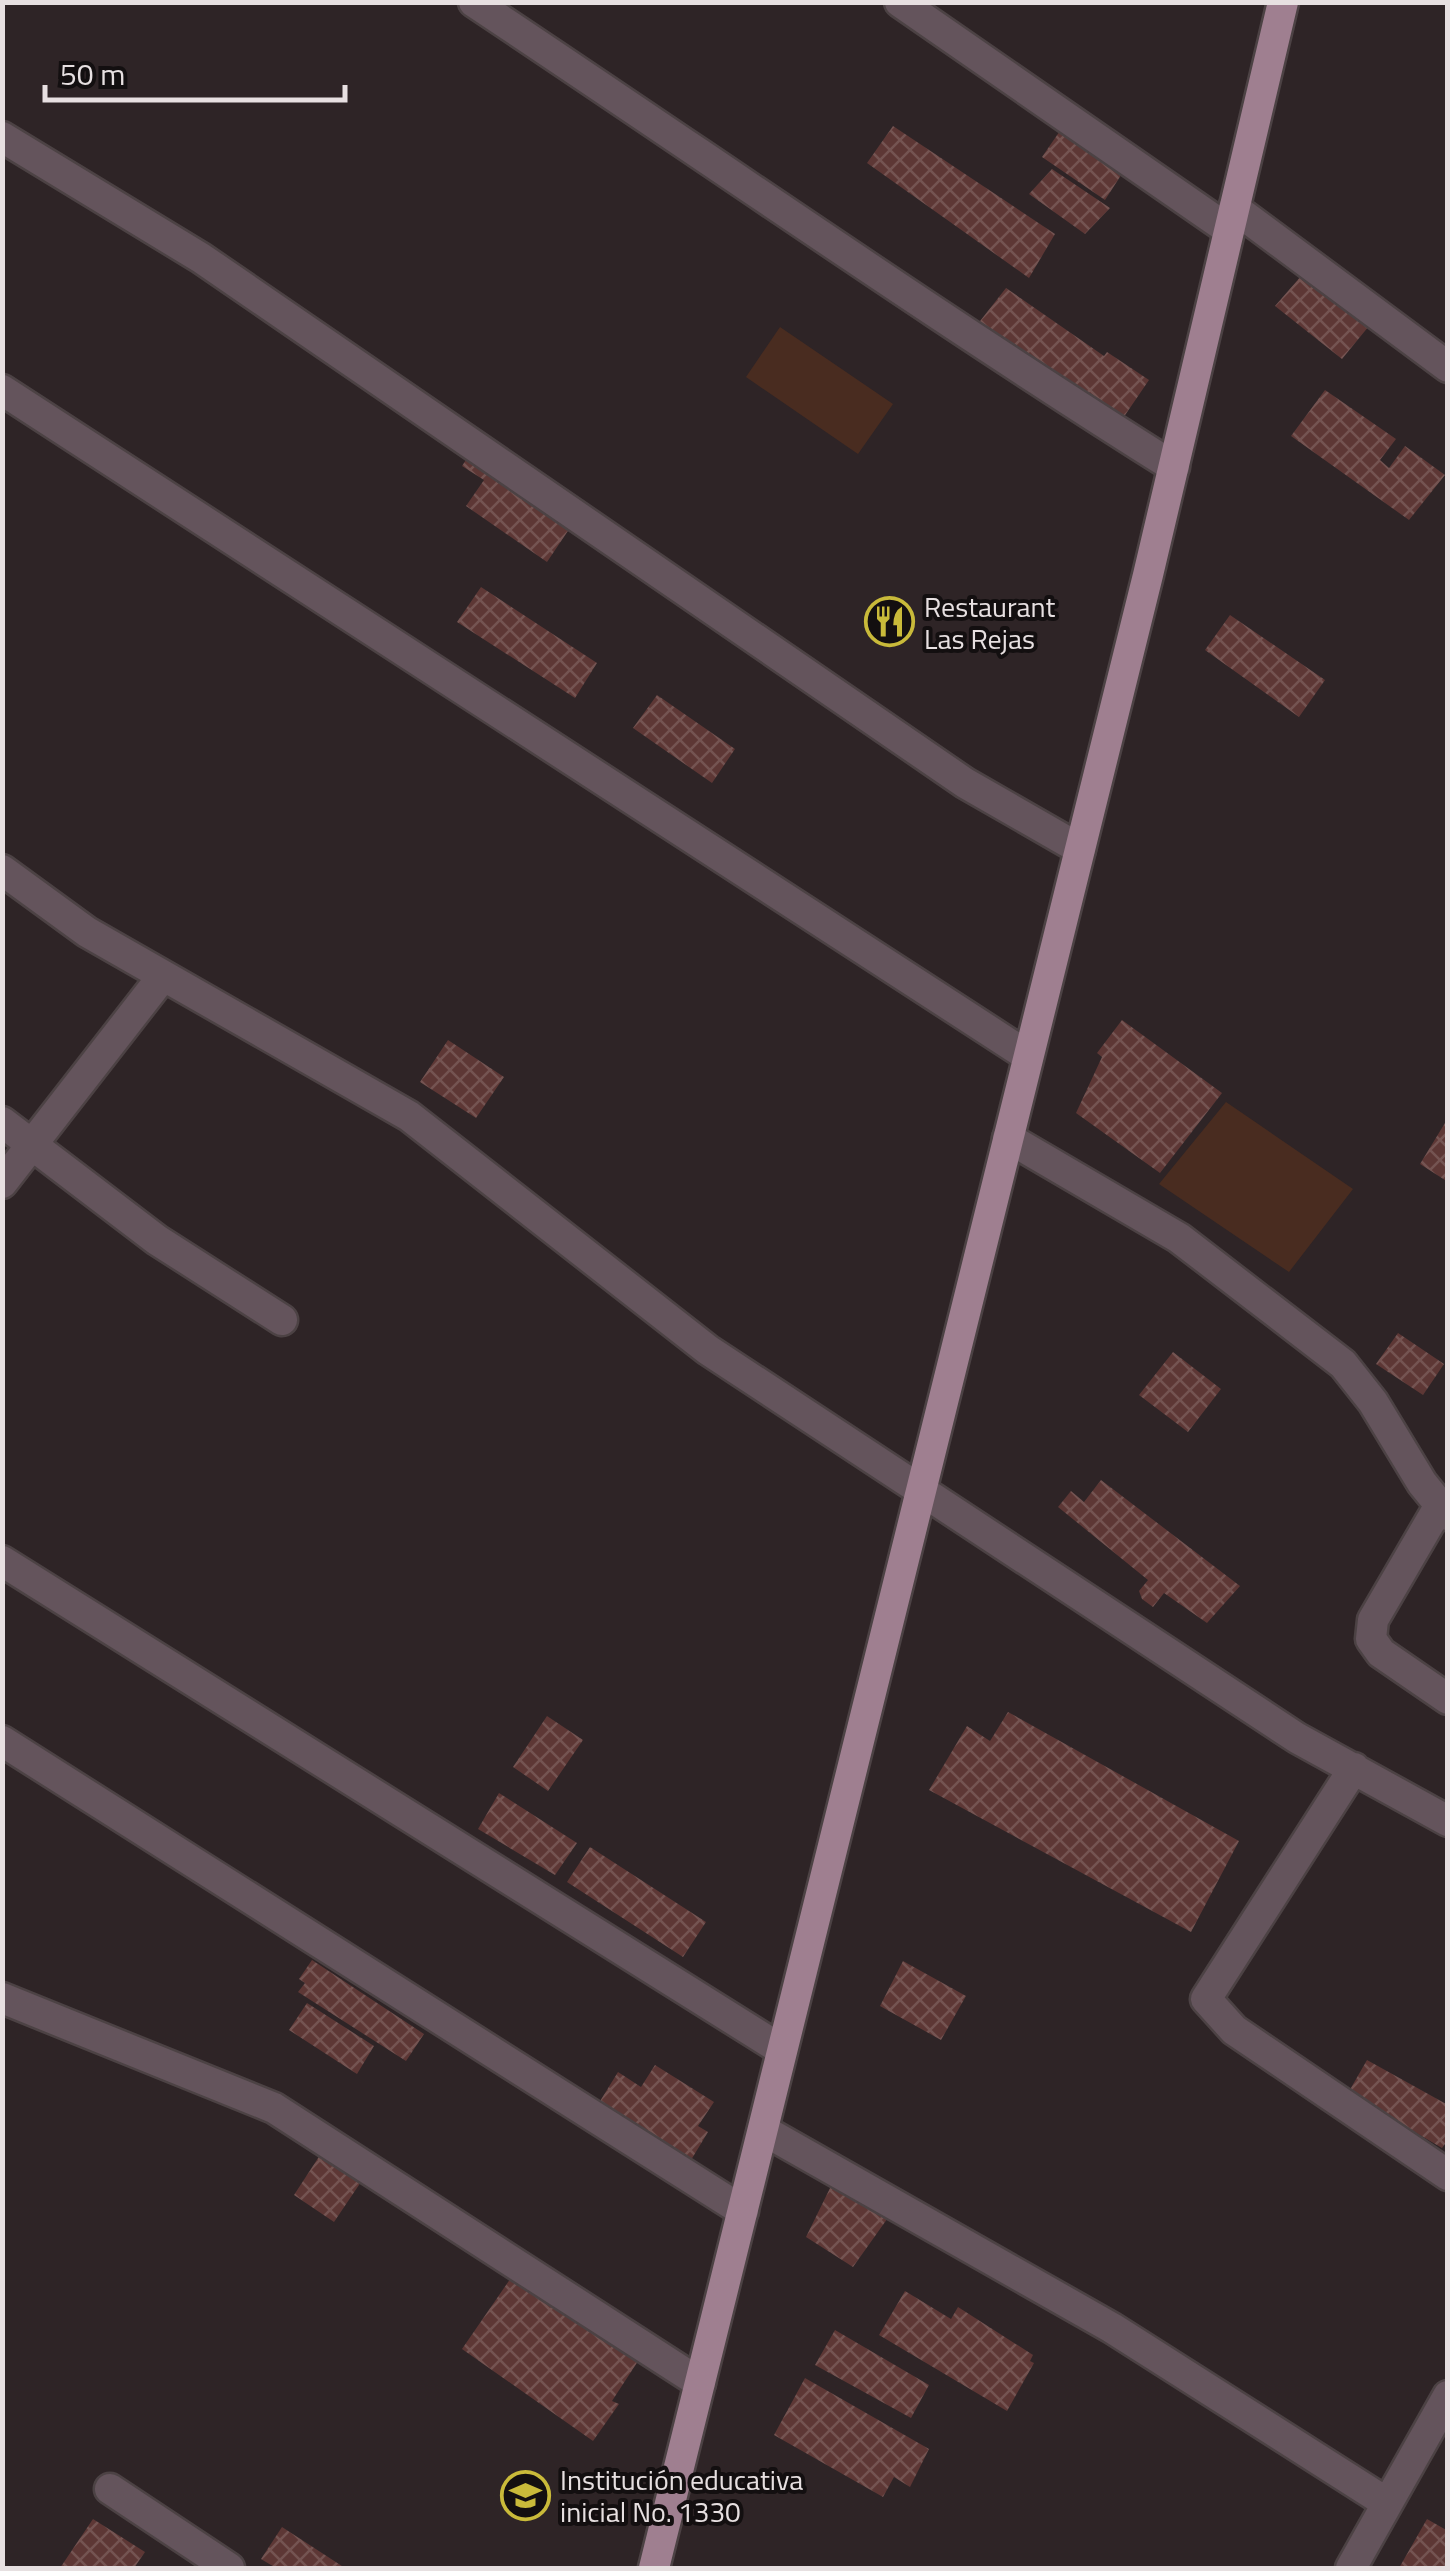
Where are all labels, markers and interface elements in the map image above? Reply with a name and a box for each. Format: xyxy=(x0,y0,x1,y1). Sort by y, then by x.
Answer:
scale bar xyxy=(45,40,345,102)
text: 50 m xyxy=(60,51,125,97)
place label: Restaurant Las Rejas xyxy=(924,585,1056,660)
restaurant icon: Restaurant Las Rejas xyxy=(863,596,915,648)
place label: Institución educativa inicial No. 1330 xyxy=(560,2458,803,2533)
school or university icon: Institución educativa inicial No. 1330 xyxy=(499,2469,551,2521)

